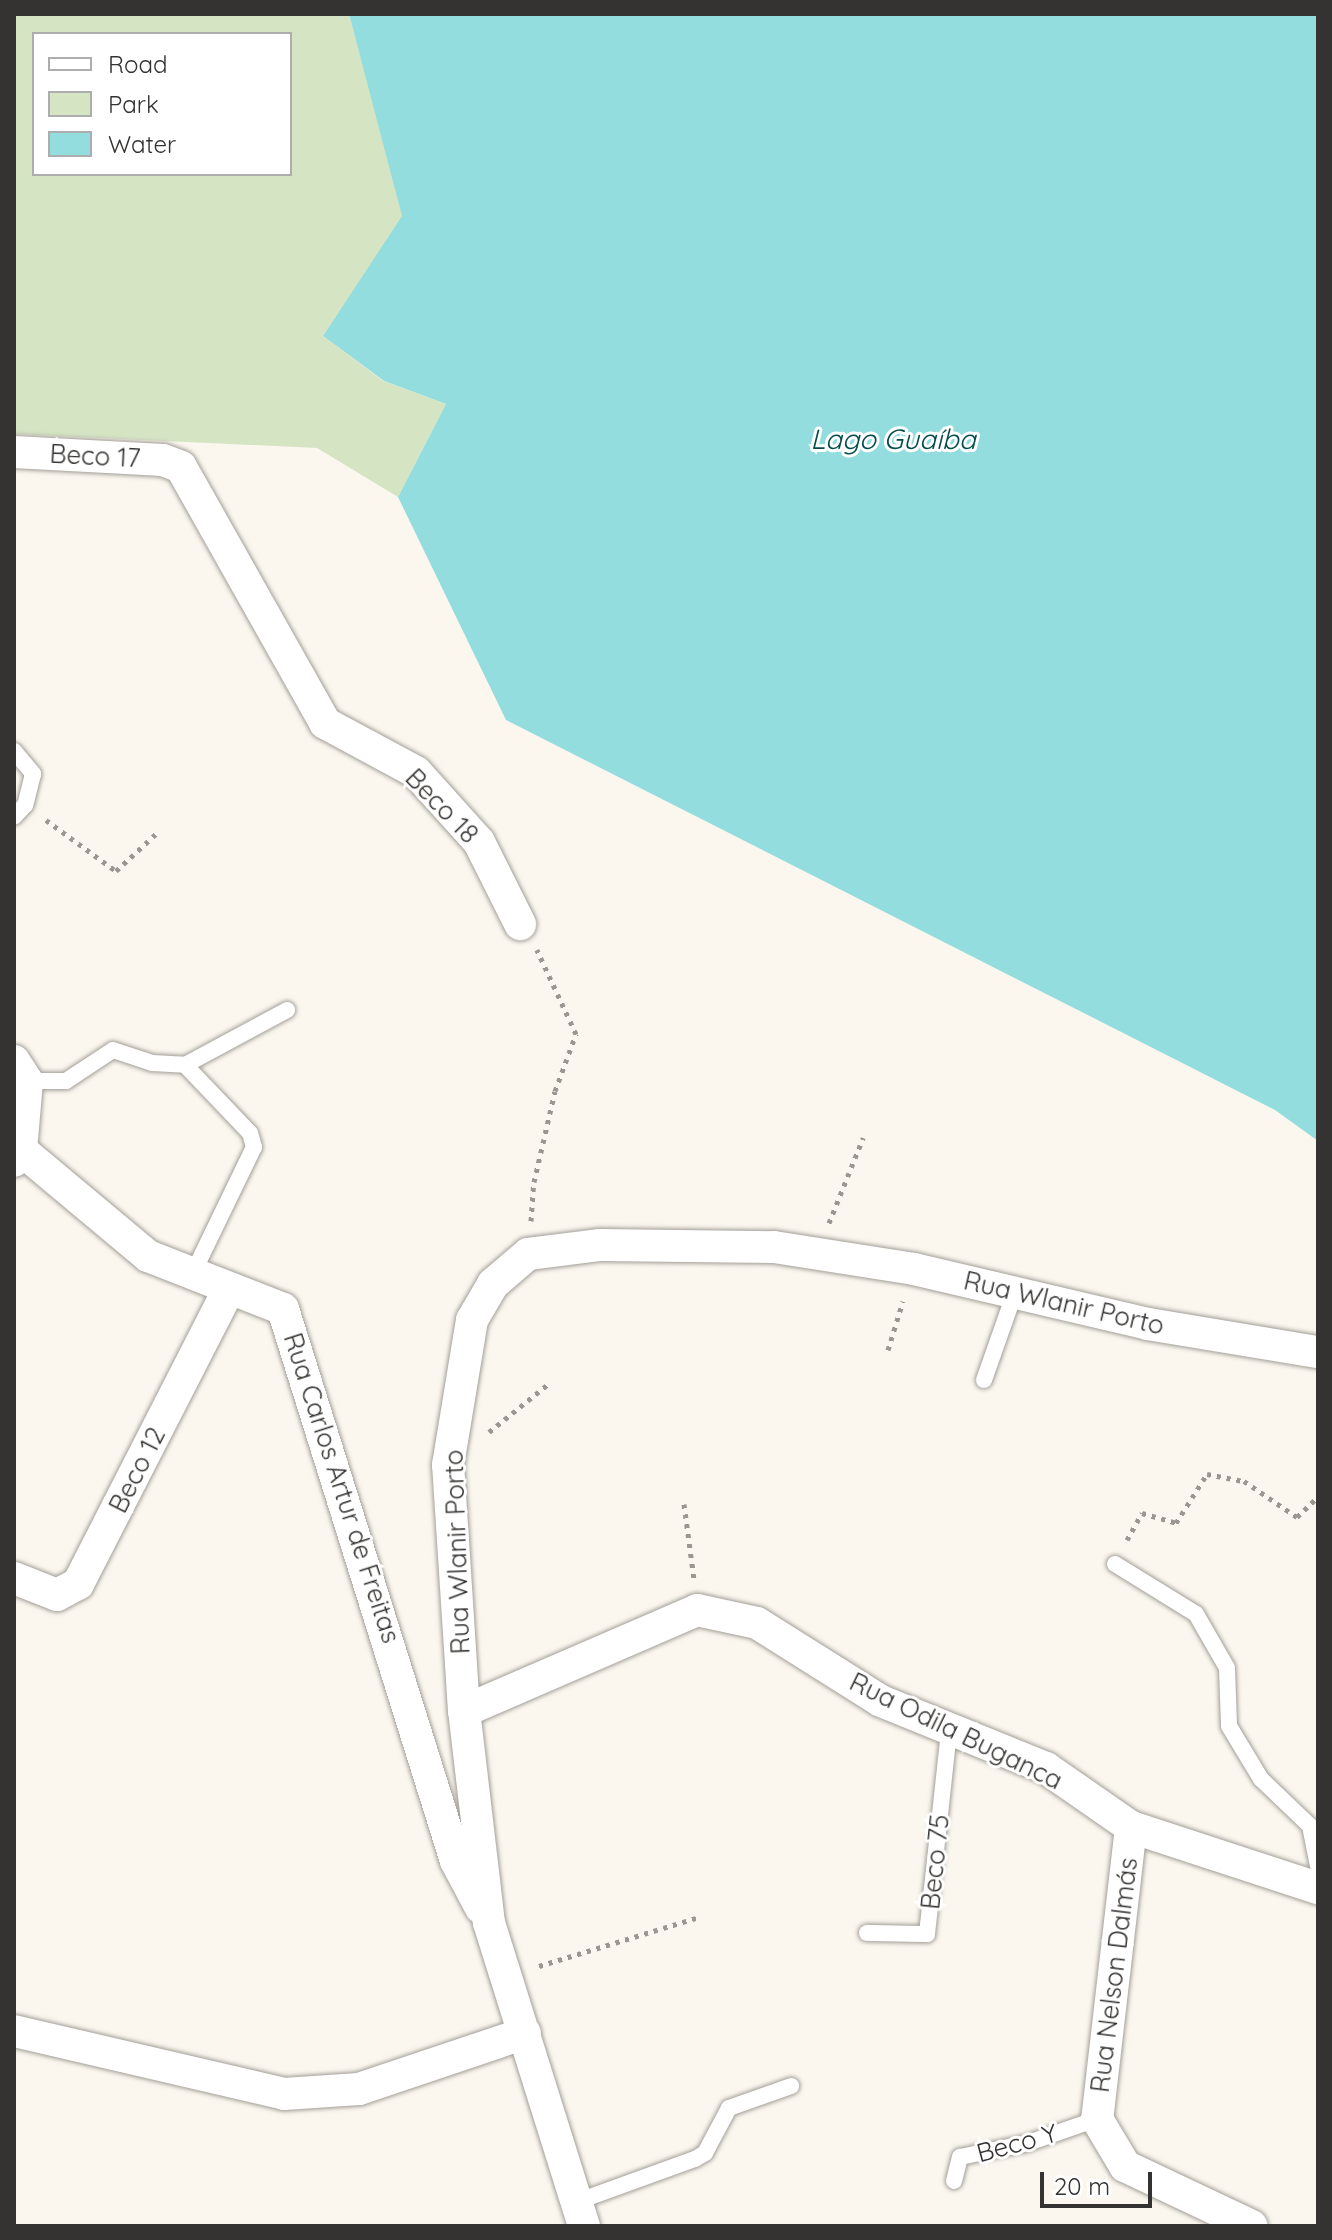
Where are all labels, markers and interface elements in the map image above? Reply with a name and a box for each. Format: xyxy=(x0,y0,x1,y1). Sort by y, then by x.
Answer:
legend xyxy=(32,32,292,176)
text: Road xyxy=(108,49,168,79)
text: Park xyxy=(108,89,159,119)
text: Water xyxy=(108,129,176,159)
water label: Lago Guaíba xyxy=(810,422,976,456)
street label: Beco 17 xyxy=(49,438,141,474)
street label: Beco 18 xyxy=(399,762,485,850)
street label: Rua Wlanir Porto xyxy=(961,1265,1167,1341)
street label: Rua Carlos Artur de Freitas xyxy=(277,1329,407,1647)
street label: Beco 12 xyxy=(102,1422,172,1518)
street label: Rua Wlanir Porto xyxy=(438,1449,476,1655)
street label: Rua Odila Buganca xyxy=(845,1666,1067,1796)
street label: Beco 75 xyxy=(915,1813,955,1911)
street label: Rua Nelson Dalmás xyxy=(1084,1856,1144,2094)
street label: Beco Y xyxy=(973,2117,1061,2169)
scale bar xyxy=(1044,2156,1156,2206)
text: 20 m xyxy=(1054,2171,1110,2201)

